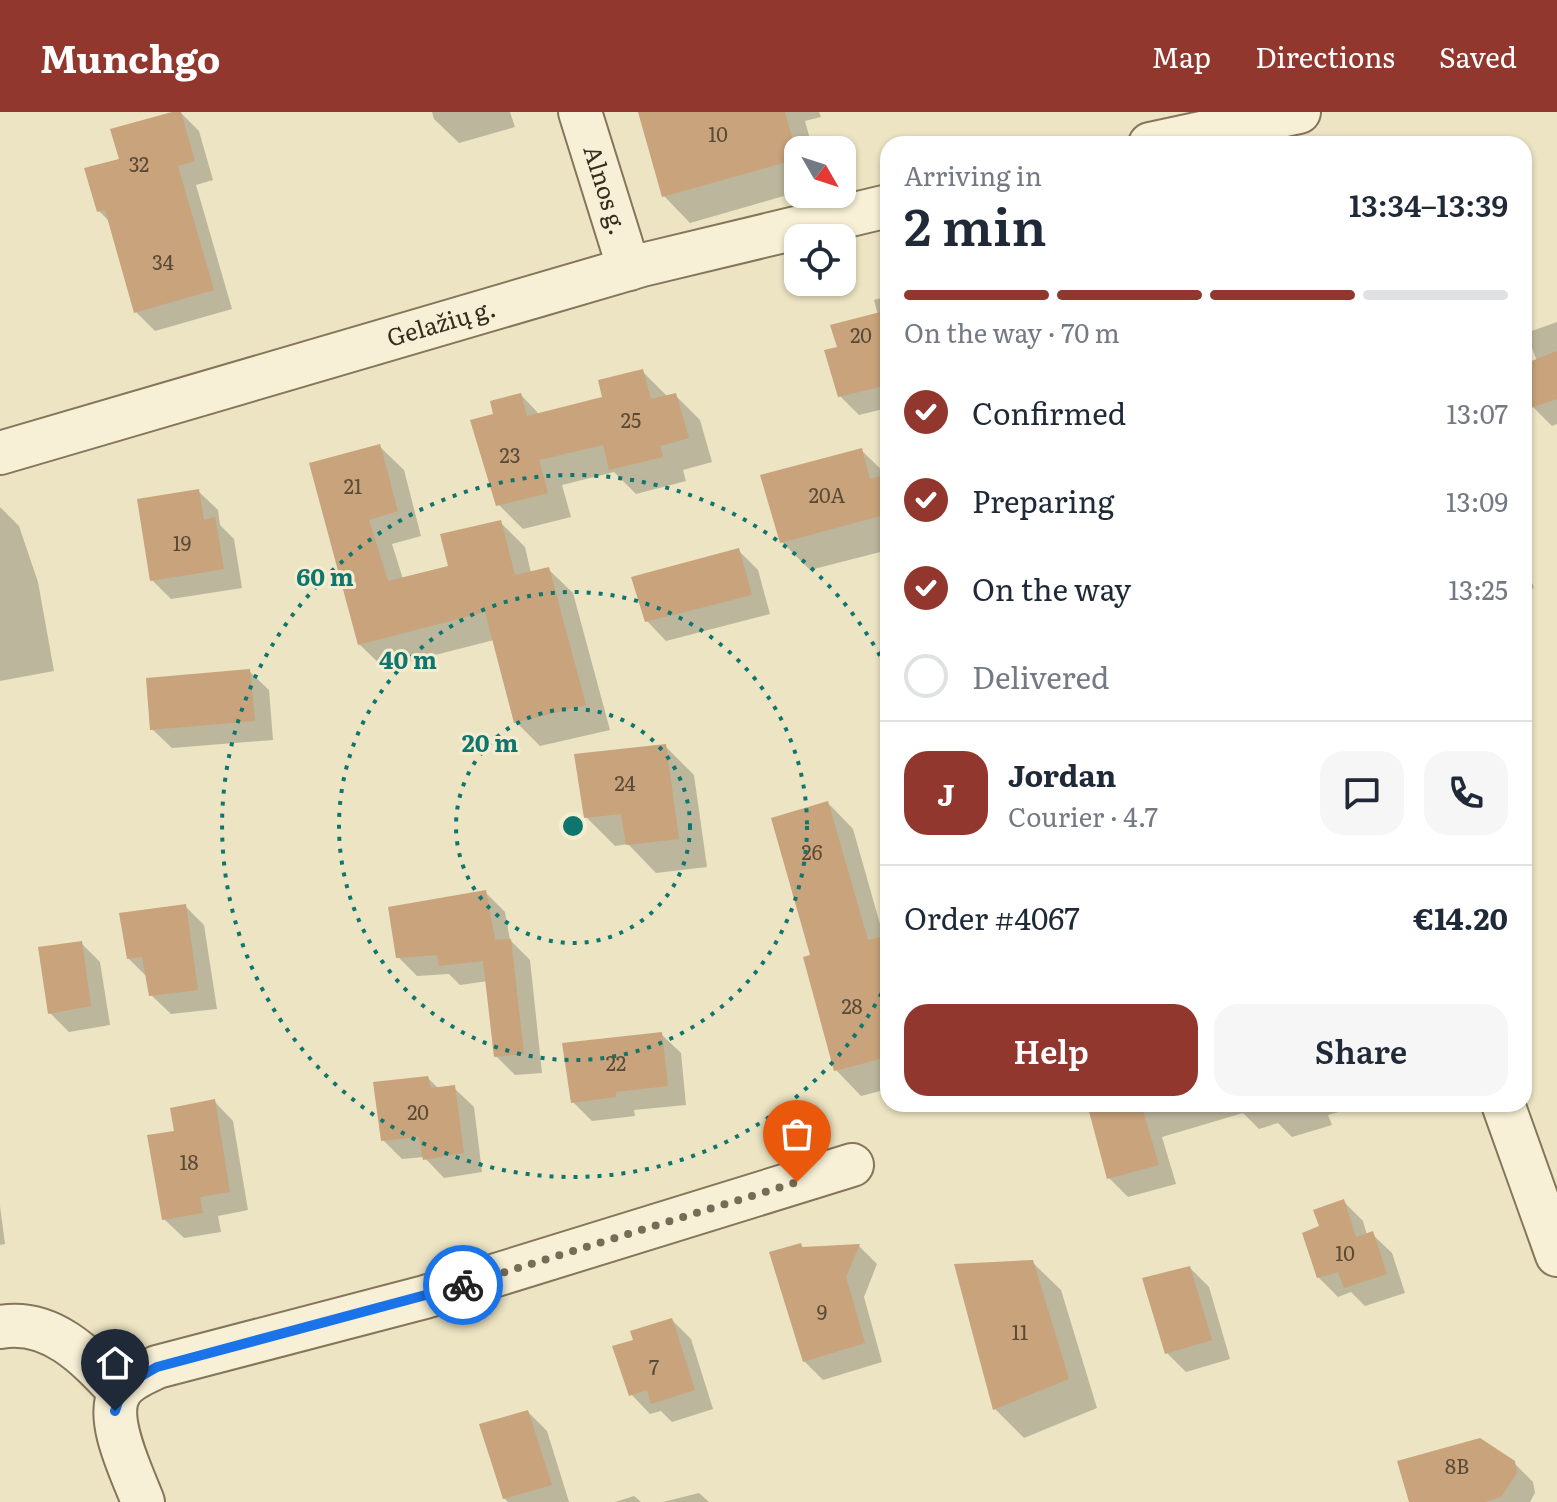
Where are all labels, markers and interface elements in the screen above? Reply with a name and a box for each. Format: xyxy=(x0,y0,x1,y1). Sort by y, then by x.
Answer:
text: Munchgo xyxy=(40,28,221,85)
text: Map xyxy=(1152,35,1211,77)
text: Directions xyxy=(1255,35,1395,77)
text: Saved xyxy=(1439,35,1517,77)
house number: 10 xyxy=(708,118,728,148)
north arrow xyxy=(784,136,856,208)
map controls xyxy=(784,136,856,296)
street label: Alnos g. xyxy=(576,140,637,239)
house number: 32 xyxy=(129,148,149,178)
text: Arriving in xyxy=(904,155,1042,194)
text: 13:34–13:39 xyxy=(1349,182,1508,226)
text: 2 min xyxy=(904,185,1047,262)
button: locate xyxy=(784,224,856,296)
house number: 34 xyxy=(152,246,174,276)
street label: Gelažių g. xyxy=(382,289,499,354)
text: On the way · 70 m xyxy=(904,312,1120,351)
house number: 20 xyxy=(850,319,872,349)
icon: check xyxy=(904,390,948,434)
text: Confirmed xyxy=(972,390,1126,434)
text: 13:07 xyxy=(1446,393,1508,432)
house number: 25 xyxy=(621,404,641,434)
house number: 23 xyxy=(500,439,520,469)
house number: 21 xyxy=(344,470,362,500)
icon: check xyxy=(904,478,948,522)
text: Preparing xyxy=(972,478,1114,522)
house number: 20A xyxy=(809,479,845,509)
text: 13:09 xyxy=(1446,481,1508,520)
house number: 19 xyxy=(173,527,191,557)
text: 60 m xyxy=(296,558,354,593)
icon: check xyxy=(904,566,948,610)
text: On the way xyxy=(972,566,1131,610)
text: 13:25 xyxy=(1449,569,1508,608)
text: 40 m xyxy=(379,641,437,676)
text: Delivered xyxy=(972,654,1109,698)
text: 20 m xyxy=(462,724,518,759)
button: chat xyxy=(1320,751,1404,835)
button: phone xyxy=(1424,751,1508,835)
text: Jordan xyxy=(1008,752,1116,796)
house number: 24 xyxy=(614,767,636,797)
text: J xyxy=(937,771,955,815)
text: Courier · 4.7 xyxy=(1008,796,1158,835)
centre of rings xyxy=(559,812,587,840)
house number: 26 xyxy=(802,836,823,866)
text: Order #4067 xyxy=(904,895,1080,939)
text: €14.20 xyxy=(1413,895,1508,939)
house number: 28 xyxy=(841,990,863,1020)
button: Help xyxy=(904,1004,1198,1096)
button: Share xyxy=(1214,1004,1508,1096)
house number: 22 xyxy=(606,1047,626,1077)
house number: 20 xyxy=(407,1096,429,1126)
pin xyxy=(763,1100,831,1182)
icon: bag xyxy=(775,1112,819,1156)
house number: 18 xyxy=(179,1146,199,1176)
house number: 10 xyxy=(1335,1237,1355,1267)
courier xyxy=(423,1245,503,1325)
icon: bike xyxy=(441,1263,485,1307)
house number: 9 xyxy=(817,1296,827,1326)
house number: 11 xyxy=(1012,1316,1028,1346)
pin xyxy=(81,1329,149,1411)
icon: home xyxy=(93,1341,137,1385)
house number: 7 xyxy=(649,1351,659,1381)
house number: 8B xyxy=(1445,1450,1469,1480)

